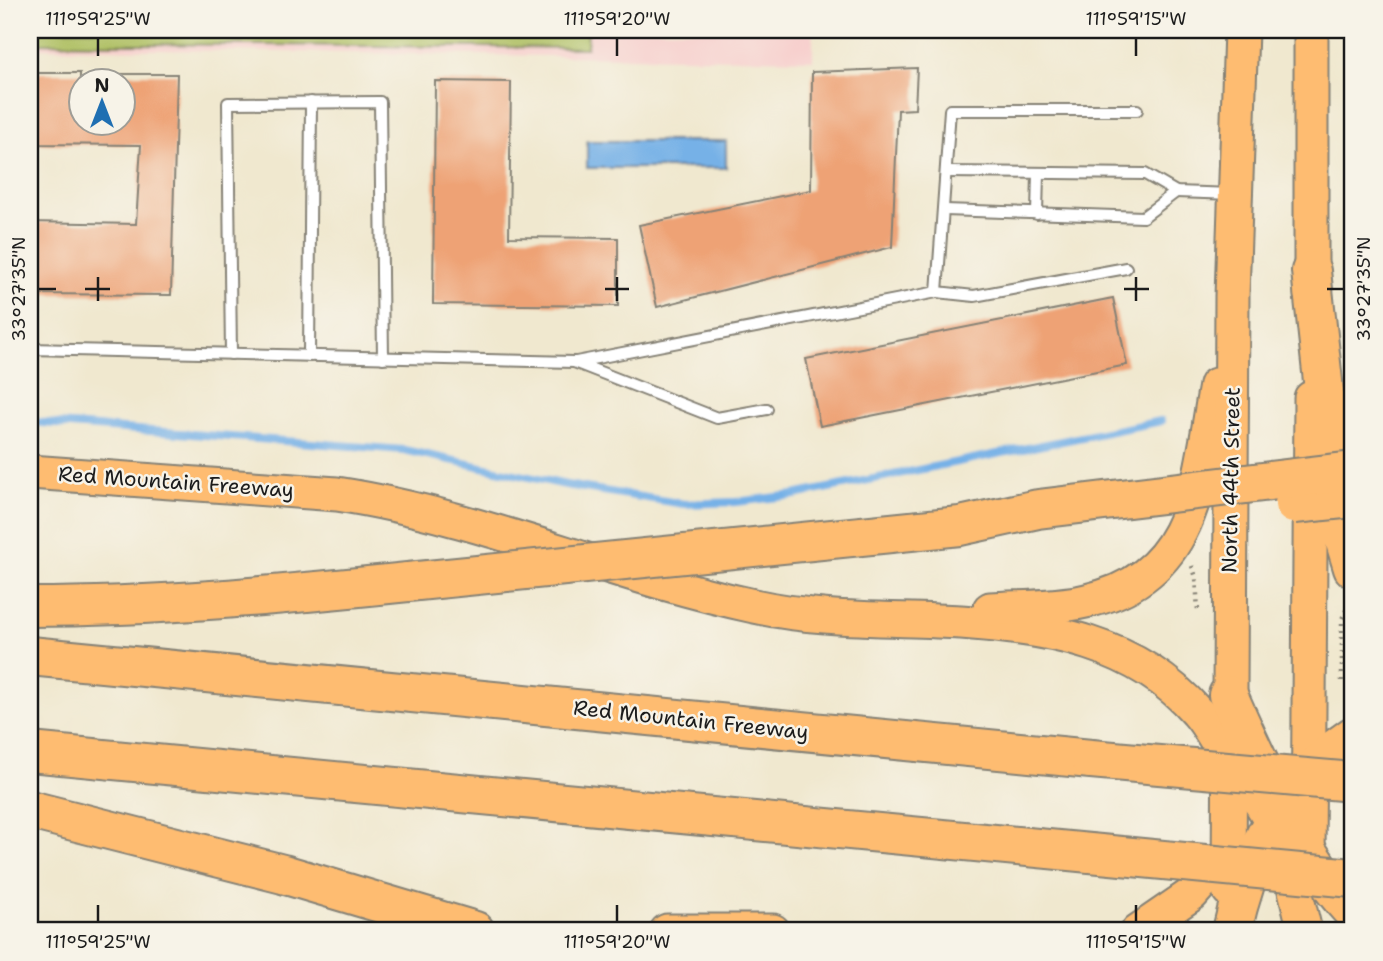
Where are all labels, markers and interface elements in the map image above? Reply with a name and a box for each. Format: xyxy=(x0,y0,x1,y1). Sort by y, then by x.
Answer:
text: 111°59'25"W xyxy=(45,7,151,31)
text: 111°59'20"W xyxy=(563,7,671,31)
text: 111°59'15"W xyxy=(1086,7,1186,31)
north arrow xyxy=(66,66,136,136)
text: N xyxy=(94,73,110,98)
text: 33°27'35"N xyxy=(7,236,31,342)
text: 33°27'35"N xyxy=(1352,236,1376,342)
street label: North 44th Street xyxy=(1215,387,1247,573)
street label: Red Mountain Freeway xyxy=(57,460,295,504)
street label: Red Mountain Freeway xyxy=(572,694,810,746)
text: 111°59'25"W xyxy=(45,930,151,954)
text: 111°59'20"W xyxy=(563,930,671,954)
text: 111°59'15"W xyxy=(1086,930,1186,954)

